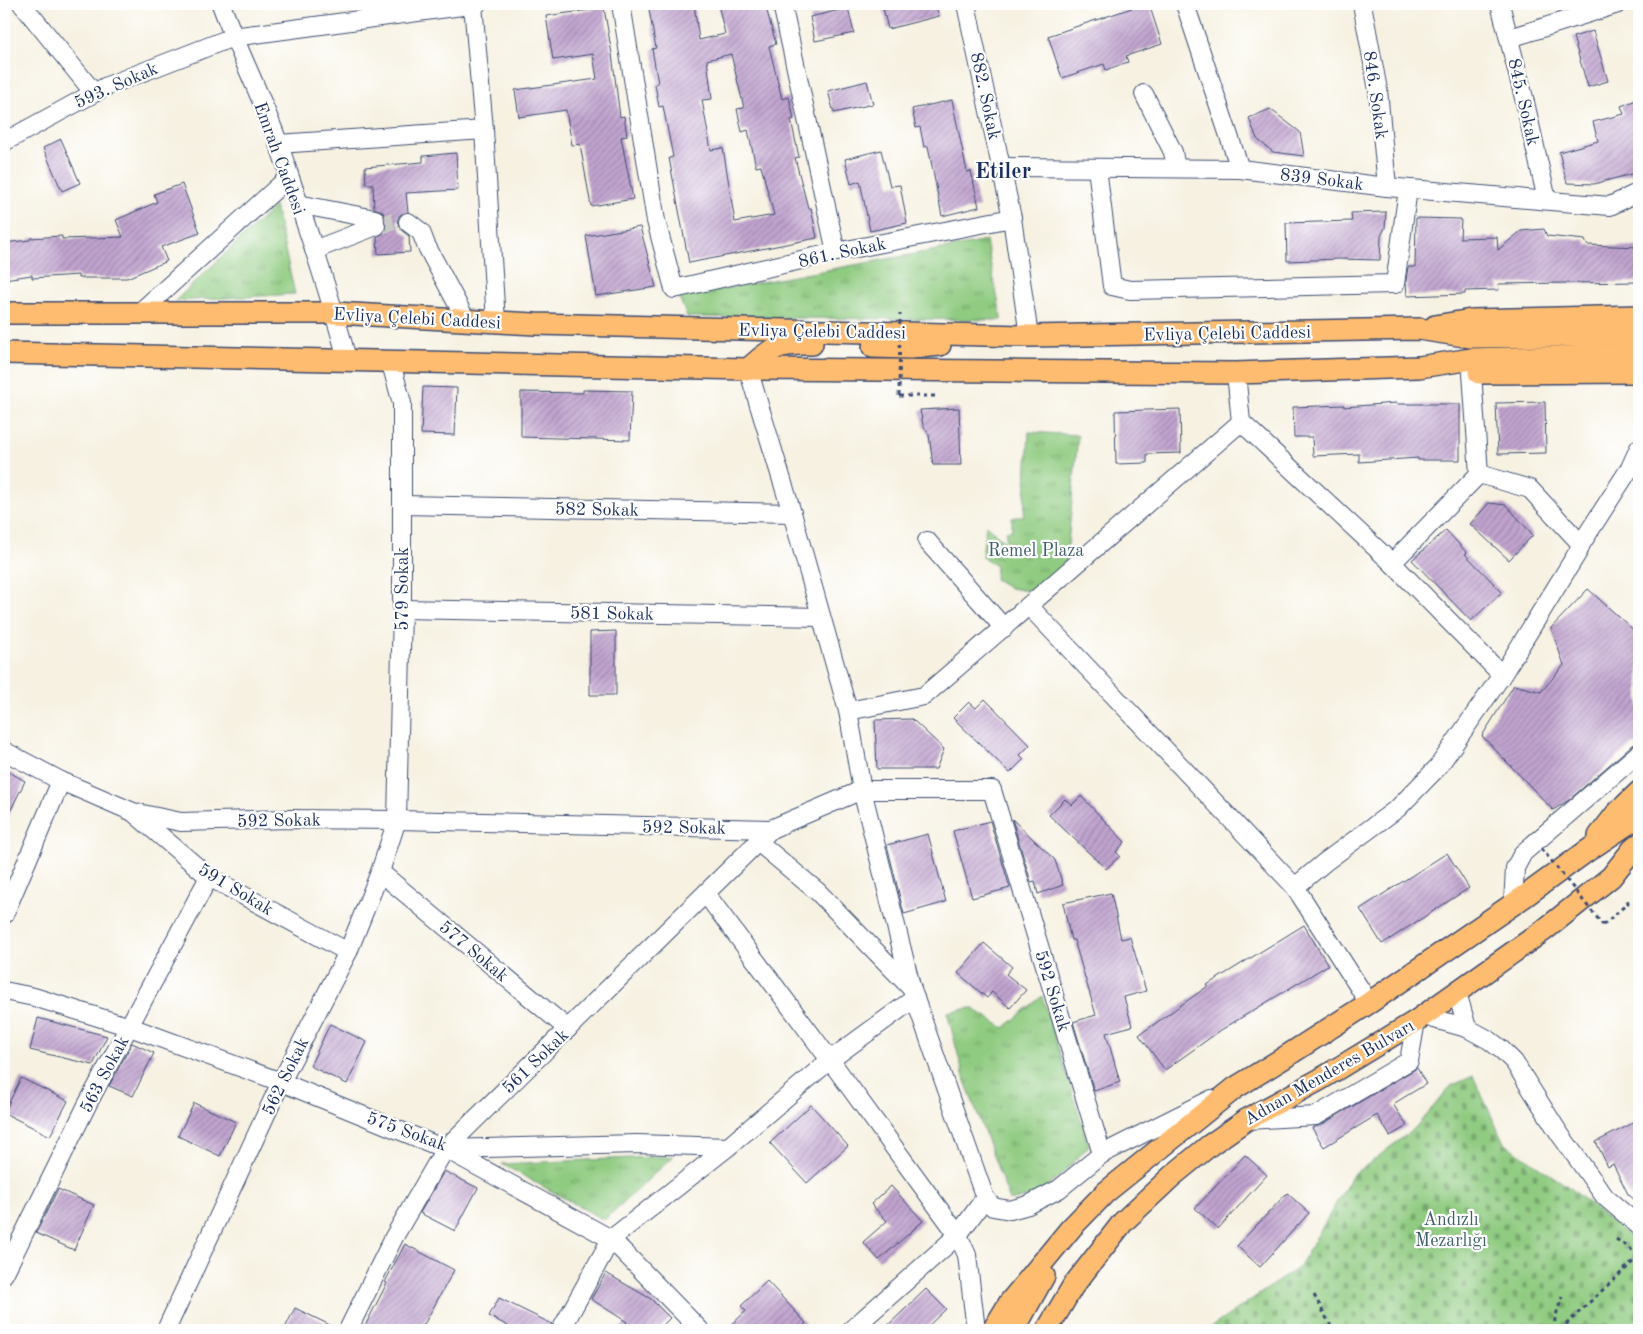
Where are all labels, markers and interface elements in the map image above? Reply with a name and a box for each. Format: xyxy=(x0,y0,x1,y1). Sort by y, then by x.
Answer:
street label: 846. Sokak xyxy=(1360,50,1390,141)
street label: 882. Sokak xyxy=(967,51,1003,142)
street label: 845. Sokak xyxy=(1504,57,1542,148)
street label: 593. Sokak xyxy=(72,60,161,112)
street label: Emrah Caddesi xyxy=(250,100,308,217)
district label: Etiler xyxy=(975,161,1031,183)
street label: 839 Sokak xyxy=(1279,166,1365,194)
street label: 861. Sokak xyxy=(797,235,888,271)
street label: Evliya Çelebi Caddesi xyxy=(333,306,501,332)
street label: Evliya Çelebi Caddesi xyxy=(738,322,906,342)
street label: Evliya Çelebi Caddesi xyxy=(1143,324,1311,344)
street label: 582 Sokak xyxy=(555,500,639,520)
park label: Remel Plaza xyxy=(988,542,1084,560)
street label: 579 Sokak xyxy=(394,547,412,631)
street label: 581 Sokak xyxy=(570,604,654,624)
street label: 592 Sokak xyxy=(237,811,321,831)
street label: 592 Sokak xyxy=(642,818,726,838)
street label: 591 Sokak xyxy=(195,860,276,919)
street label: 577 Sokak xyxy=(435,918,511,986)
street label: 592 Sokak xyxy=(1031,948,1073,1034)
street label: Adnan Menderes Bulvarı xyxy=(1242,1017,1418,1129)
street label: 561 Sokak xyxy=(499,1026,572,1097)
street label: 563 Sokak xyxy=(77,1033,133,1116)
street label: 562 Sokak xyxy=(259,1035,312,1118)
street label: 575 Sokak xyxy=(364,1109,449,1155)
park label: Andızlı Mezarlığı xyxy=(1415,1211,1487,1250)

